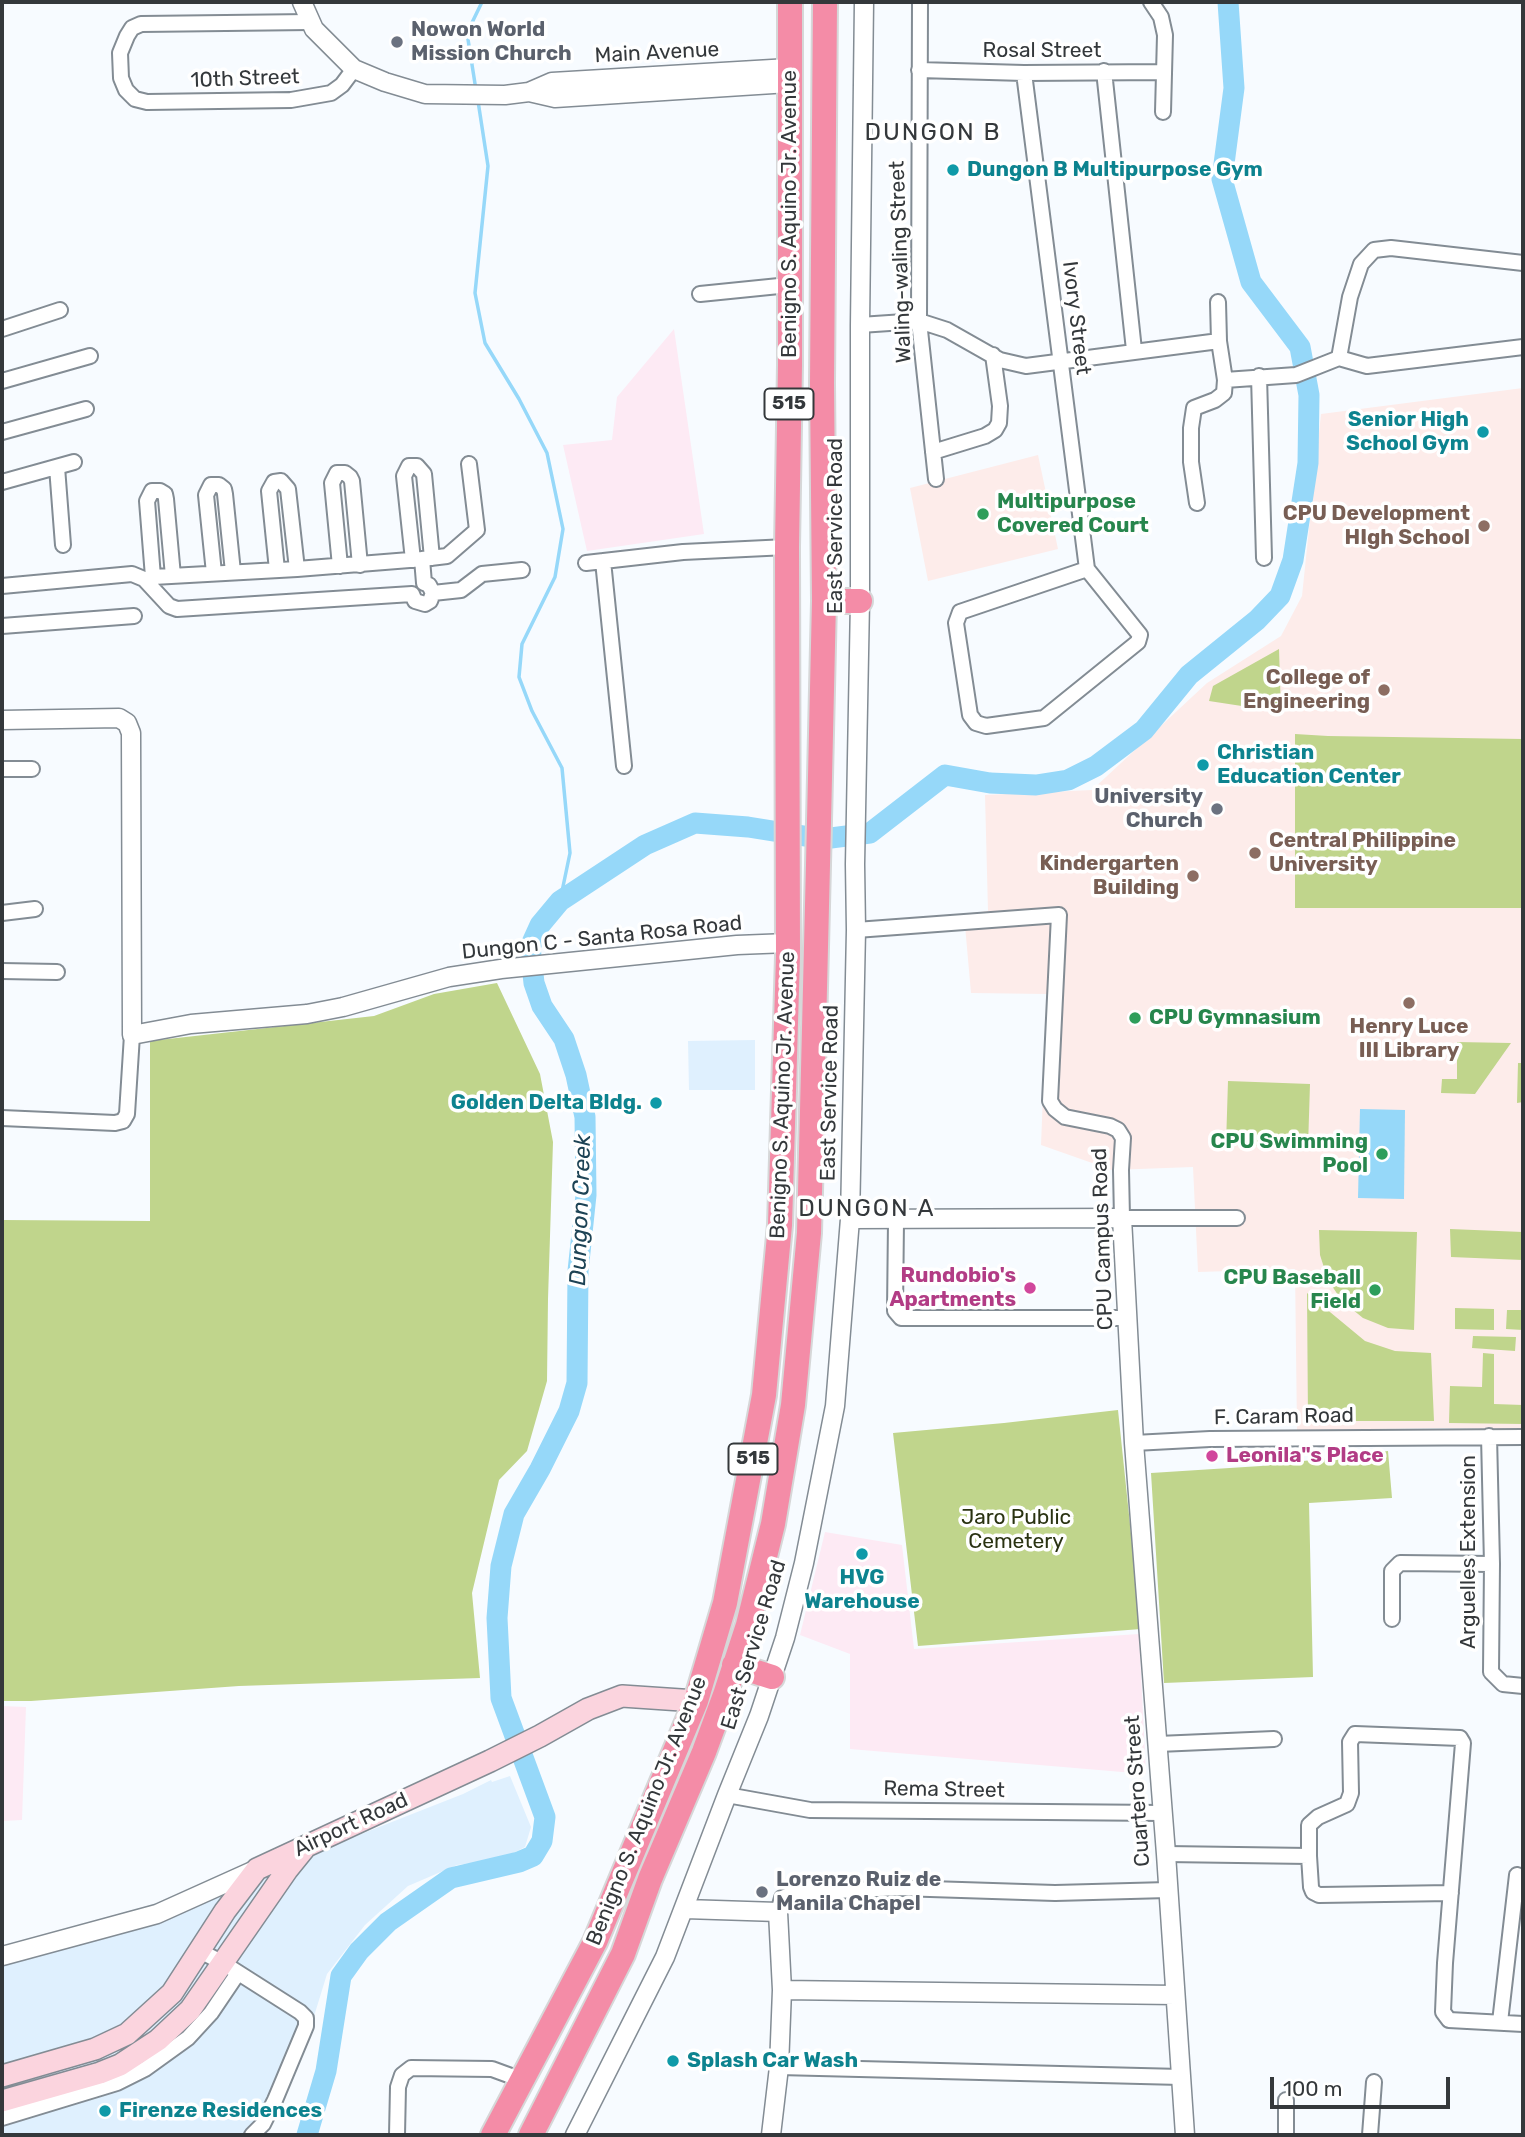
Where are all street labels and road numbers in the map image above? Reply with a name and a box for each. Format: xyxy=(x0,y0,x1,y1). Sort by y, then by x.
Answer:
street label: Main Avenue xyxy=(594,37,720,69)
street label: Rosal Street xyxy=(983,38,1101,64)
street label: 10th Street xyxy=(190,65,300,93)
street label: Benigno S. Aquino Jr. Avenue xyxy=(777,70,803,358)
street label: Waling-waling Street xyxy=(885,160,917,364)
street label: Ivory Street xyxy=(1057,260,1095,376)
road number: 515 xyxy=(764,388,814,420)
street label: East Service Road xyxy=(823,438,849,614)
street label: Dungon C - Santa Rosa Road xyxy=(461,911,743,965)
street label: Benigno S. Aquino Jr. Avenue xyxy=(765,951,801,1239)
street label: East Service Road xyxy=(816,1005,844,1181)
street label: CPU Campus Road xyxy=(1087,1147,1119,1331)
street label: F. Caram Road xyxy=(1214,1403,1354,1431)
road number: 515 xyxy=(728,1443,778,1474)
street label: Arguelles Extension xyxy=(1456,1455,1482,1649)
street label: East Service Road xyxy=(716,1557,792,1733)
street label: Benigno S. Aquino Jr. Avenue xyxy=(581,1673,713,1949)
street label: Cuartero Street xyxy=(1120,1714,1156,1868)
street label: Rema Street xyxy=(883,1776,1005,1804)
street label: Airport Road xyxy=(290,1788,412,1862)

